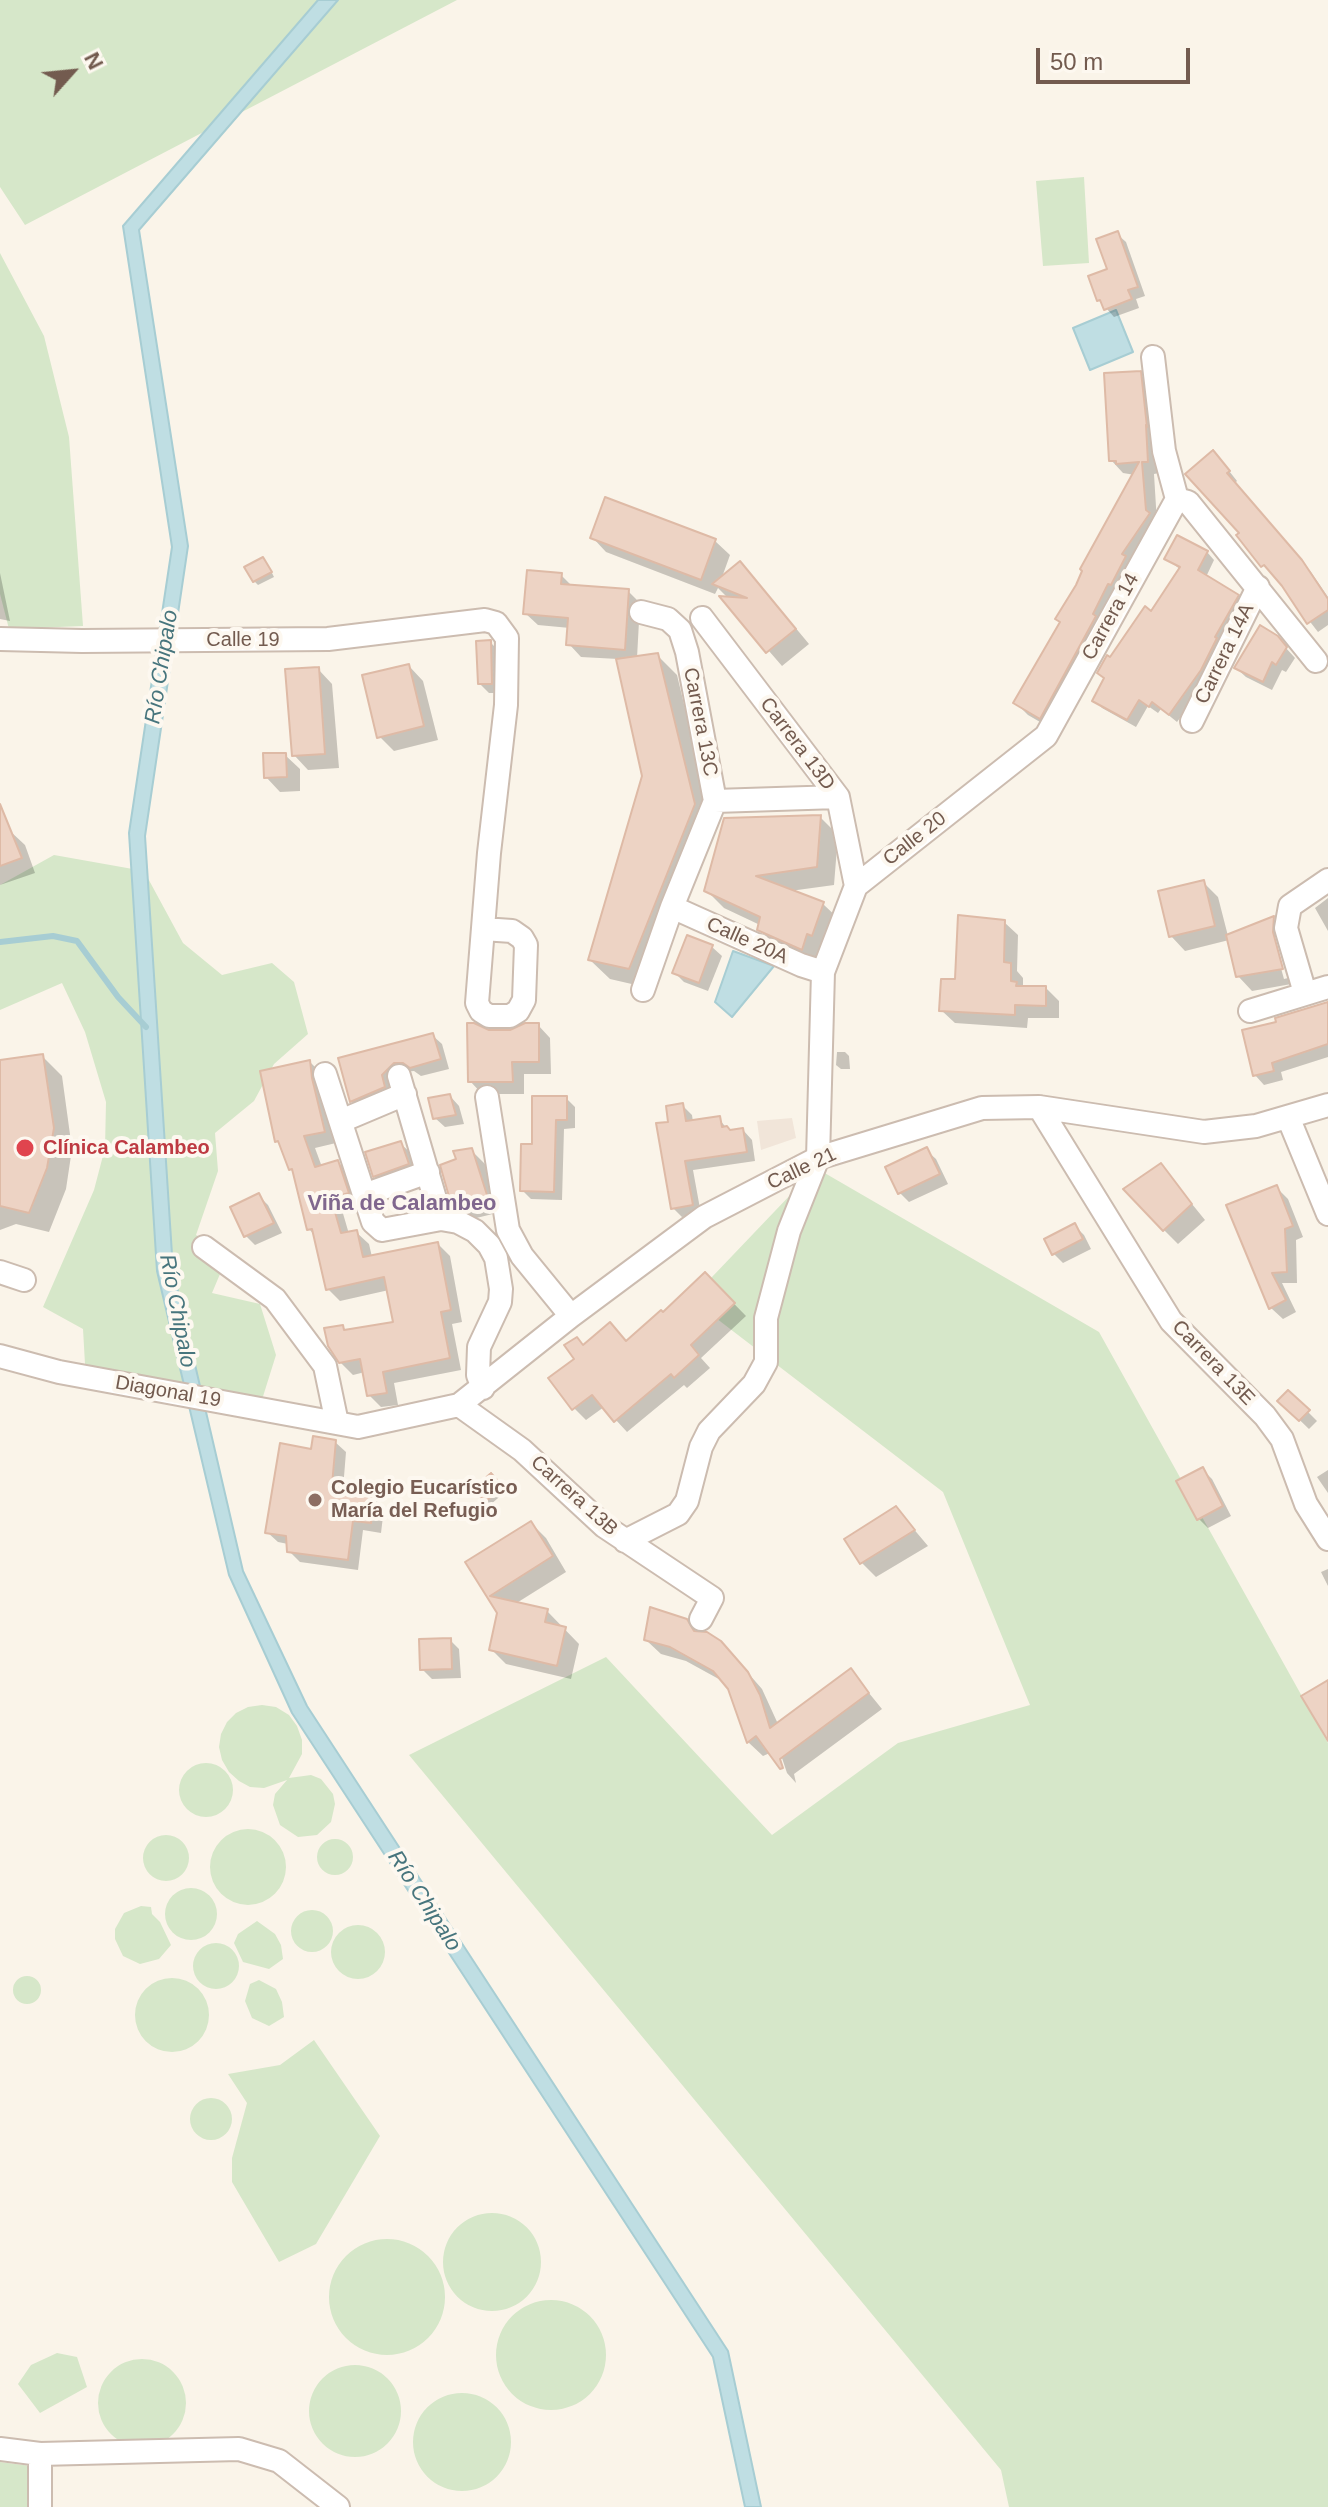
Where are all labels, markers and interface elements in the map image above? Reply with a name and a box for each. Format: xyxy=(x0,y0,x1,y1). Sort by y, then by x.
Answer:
north arrow xyxy=(32,32,112,112)
scale bar xyxy=(1040,32,1194,82)
text: N xyxy=(79,48,109,74)
text: 50 m xyxy=(1050,48,1103,75)
street label: Carrera 14 xyxy=(1077,569,1145,665)
street label: Carrera 14A xyxy=(1190,600,1260,708)
water label: Río Chipalo xyxy=(140,608,184,726)
street label: Calle 19 xyxy=(206,628,280,652)
street label: Carrera 13C xyxy=(678,666,722,778)
street label: Carrera 13D xyxy=(754,693,840,795)
street label: Calle 20 xyxy=(879,807,951,871)
street label: Calle 20A xyxy=(703,912,791,970)
place label: Clínica Calambeo xyxy=(43,1136,210,1160)
marker: Clínica Calambeo xyxy=(14,1137,36,1159)
street label: Calle 21 xyxy=(764,1143,840,1195)
district label: Viña de Calambeo xyxy=(307,1191,497,1217)
water label: Río Chipalo xyxy=(153,1252,201,1370)
street label: Carrera 13E xyxy=(1167,1315,1259,1411)
street label: Diagonal 19 xyxy=(113,1371,223,1413)
street label: Carrera 13B xyxy=(525,1451,623,1541)
place label: Colegio Eucarístico María del Refugio xyxy=(331,1476,518,1523)
marker: Colegio Eucarístico María del Refugio xyxy=(306,1491,324,1509)
water label: Río Chipalo xyxy=(382,1846,466,1956)

